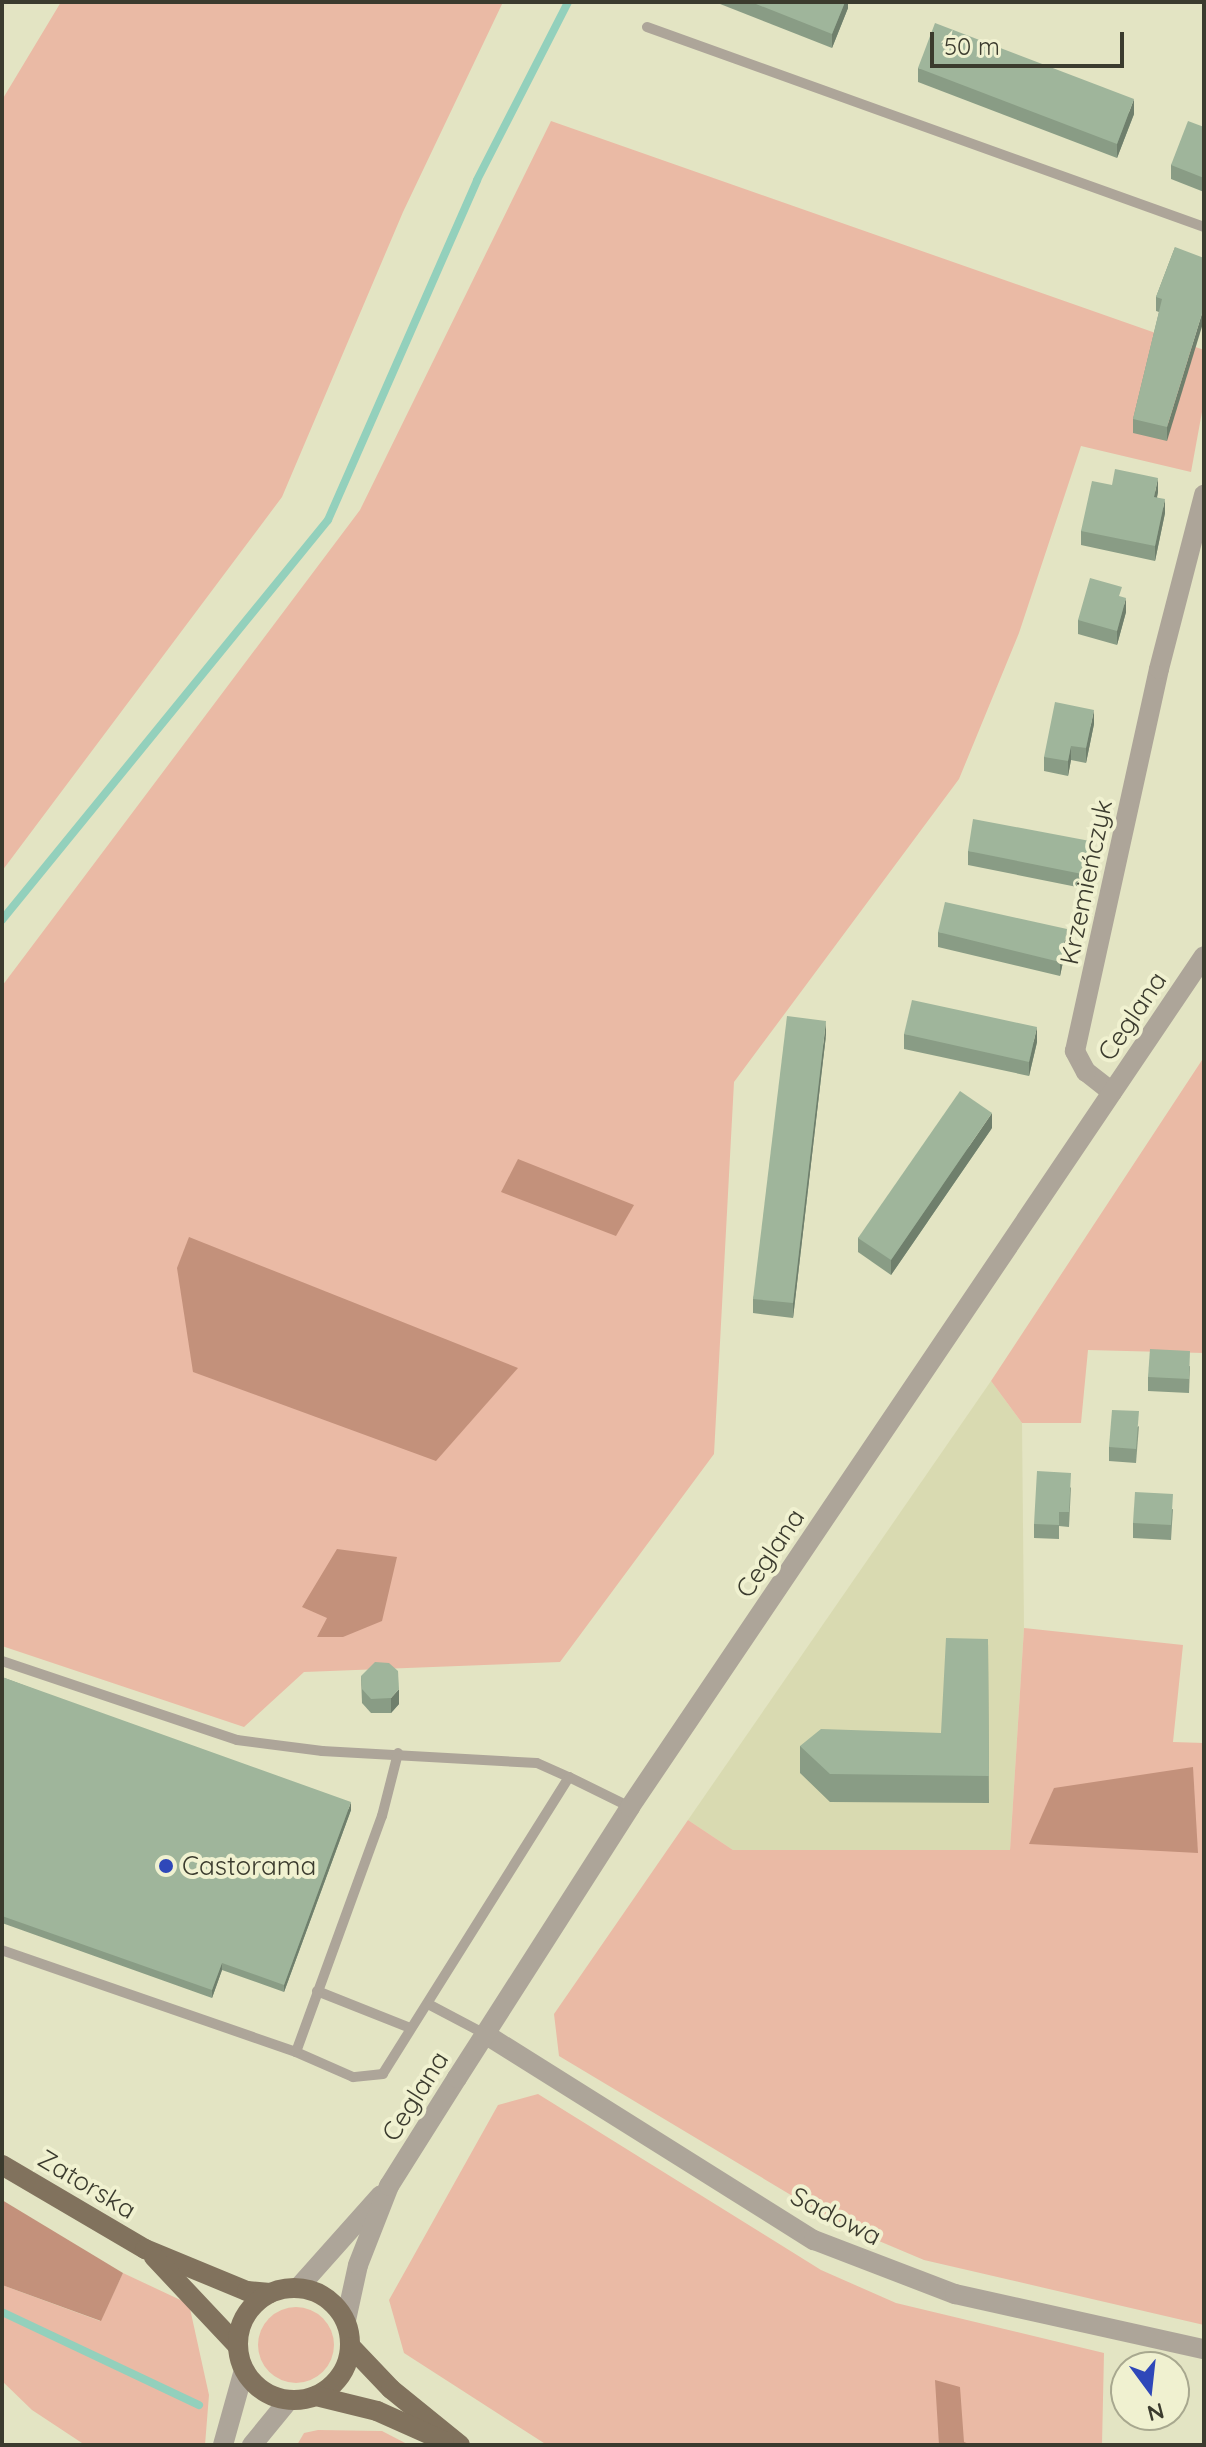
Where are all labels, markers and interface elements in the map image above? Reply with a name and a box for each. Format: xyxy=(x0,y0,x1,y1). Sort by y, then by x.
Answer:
scale bar xyxy=(934,16,1128,66)
text: 50 m xyxy=(944,31,1000,61)
street label: Krzemieńczyk xyxy=(1053,797,1119,967)
street label: Ceglana xyxy=(1091,966,1173,1066)
street label: Ceglana xyxy=(729,1503,811,1603)
place label: Castorama xyxy=(182,1850,316,1882)
marker: Castorama xyxy=(157,1857,175,1875)
street label: Ceglana xyxy=(375,2045,455,2147)
street label: Zatorska xyxy=(32,2143,142,2225)
street label: Sadowa xyxy=(786,2180,886,2252)
north arrow xyxy=(1110,2351,1190,2431)
text: N xyxy=(1144,2397,1167,2428)

